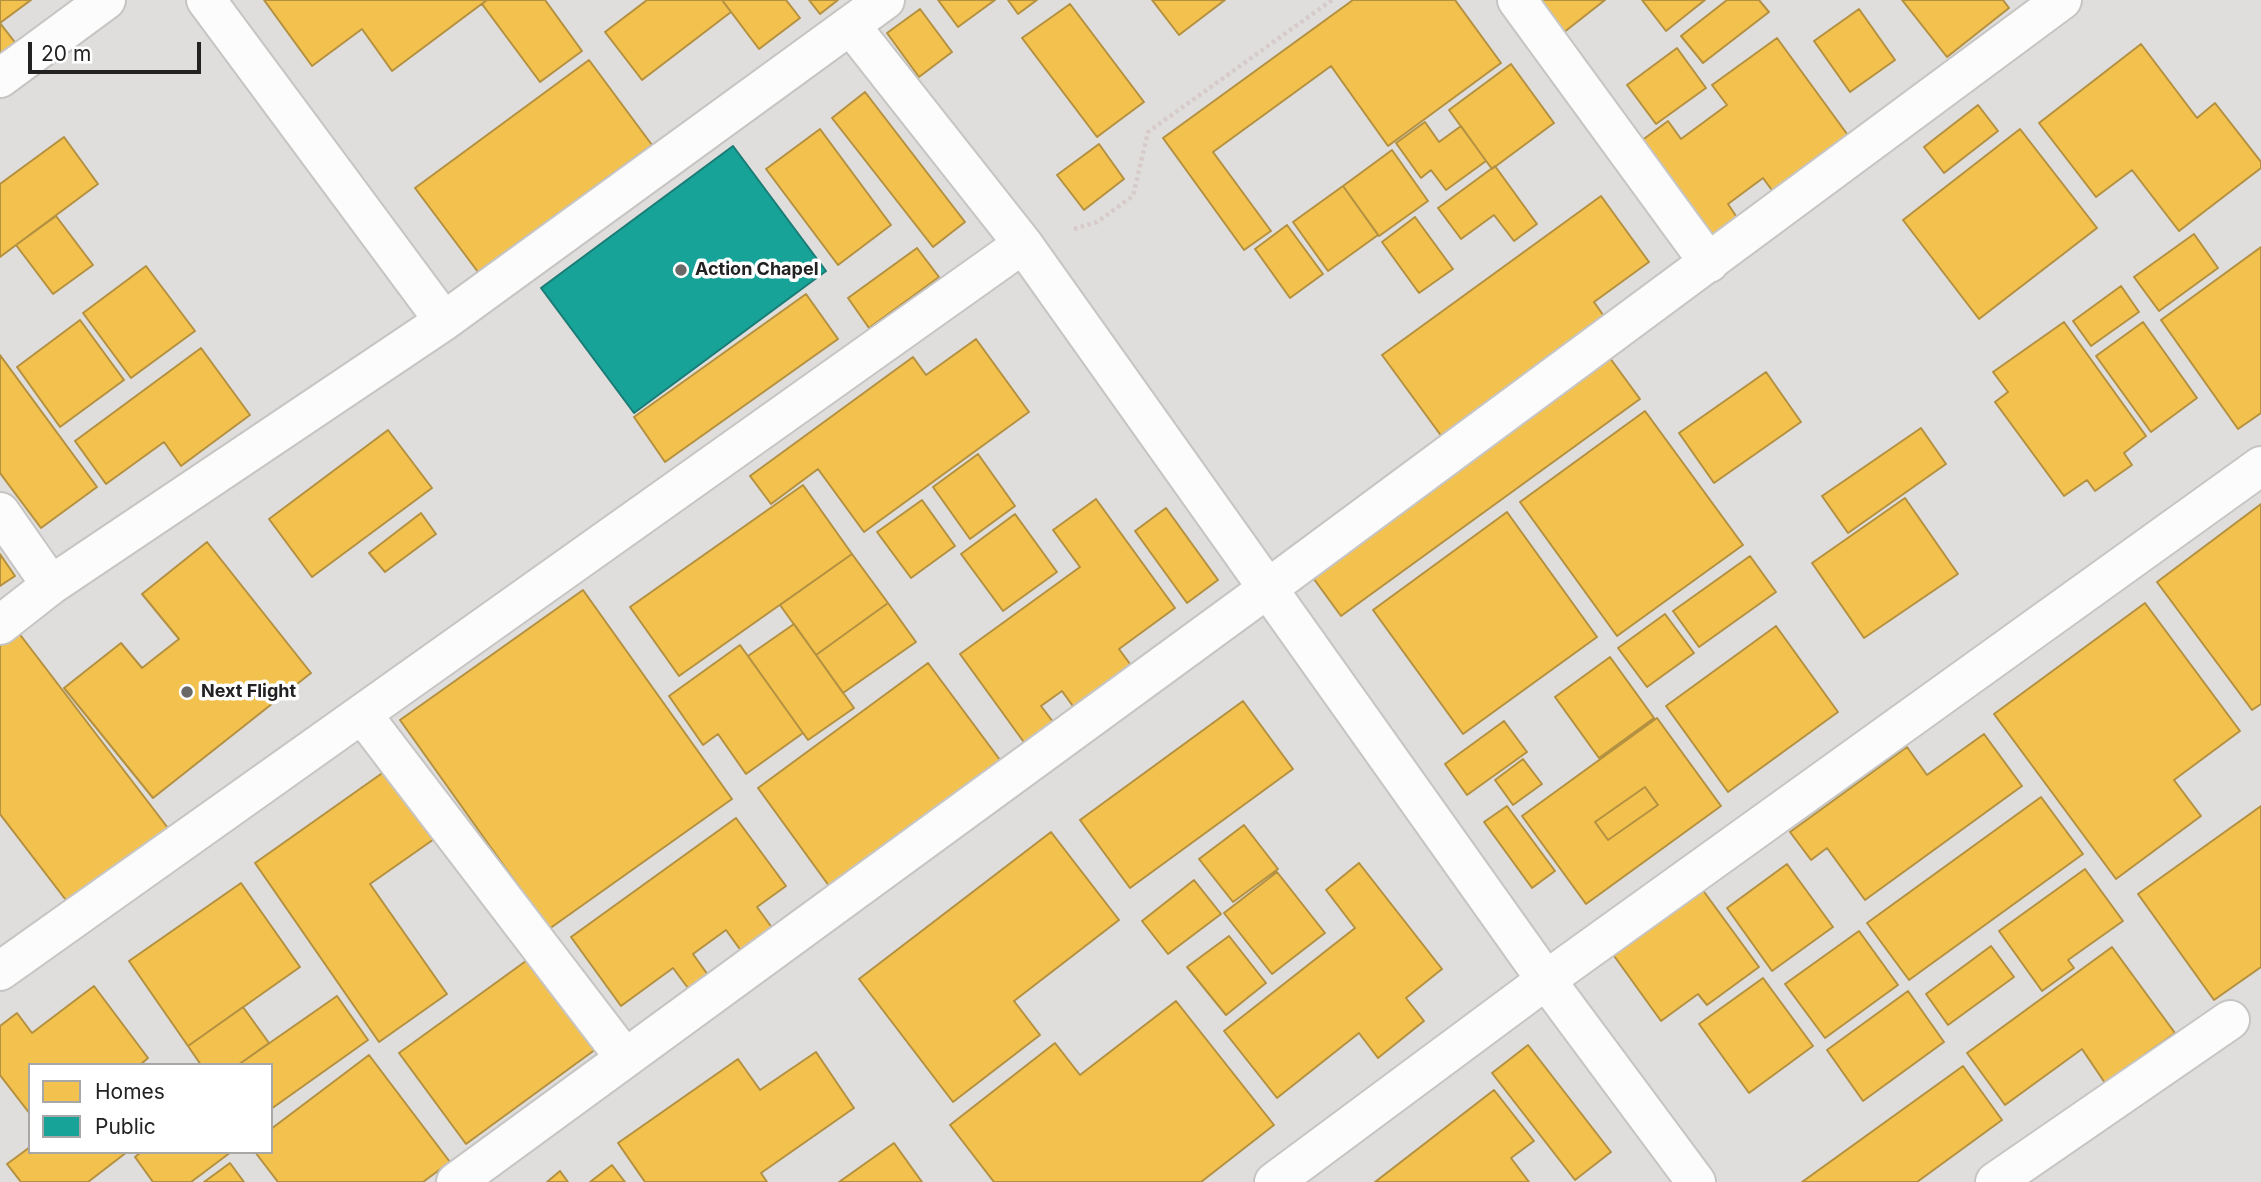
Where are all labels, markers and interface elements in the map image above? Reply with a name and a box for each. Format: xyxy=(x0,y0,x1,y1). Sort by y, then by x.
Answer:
scale bar xyxy=(32,28,205,72)
text: 20 m xyxy=(41,41,91,66)
place label: Action Chapel xyxy=(695,259,819,281)
marker: Action Chapel xyxy=(673,262,689,278)
place label: Next Flight xyxy=(201,681,296,703)
marker: Next Flight xyxy=(179,684,195,700)
legend xyxy=(28,1063,273,1154)
text: Homes xyxy=(95,1079,165,1104)
text: Public xyxy=(95,1114,156,1139)

